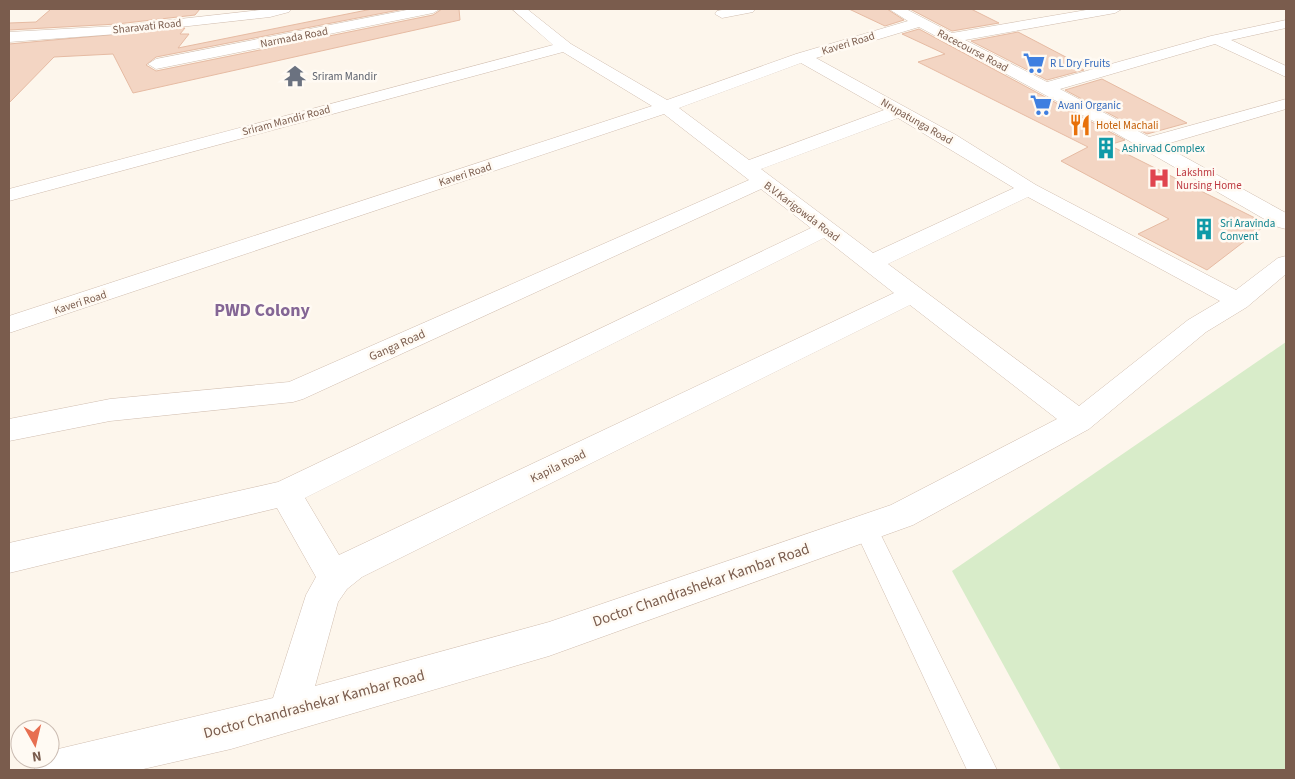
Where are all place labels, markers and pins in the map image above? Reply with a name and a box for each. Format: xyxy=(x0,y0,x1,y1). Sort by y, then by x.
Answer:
supermarket icon: R L Dry Fruits xyxy=(1021,50,1047,76)
place label: R L Dry Fruits xyxy=(1050,56,1111,71)
temple icon: Sriram Mandir xyxy=(282,63,308,89)
place label: Sriram Mandir xyxy=(312,69,377,84)
supermarket icon: Avani Organic xyxy=(1028,92,1054,118)
place label: Avani Organic xyxy=(1058,98,1121,113)
restaurant icon: Hotel Machali xyxy=(1067,112,1093,138)
place label: Hotel Machali xyxy=(1096,118,1159,133)
building icon: Ashirvad Complex xyxy=(1093,135,1119,161)
place label: Ashirvad Complex xyxy=(1122,141,1205,156)
hospital icon: Lakshmi Nursing Home xyxy=(1146,165,1172,191)
place label: Lakshmi Nursing Home xyxy=(1176,165,1242,193)
building icon: Sri Aravinda Convent xyxy=(1191,216,1217,242)
place label: Sri Aravinda Convent xyxy=(1220,216,1275,244)

